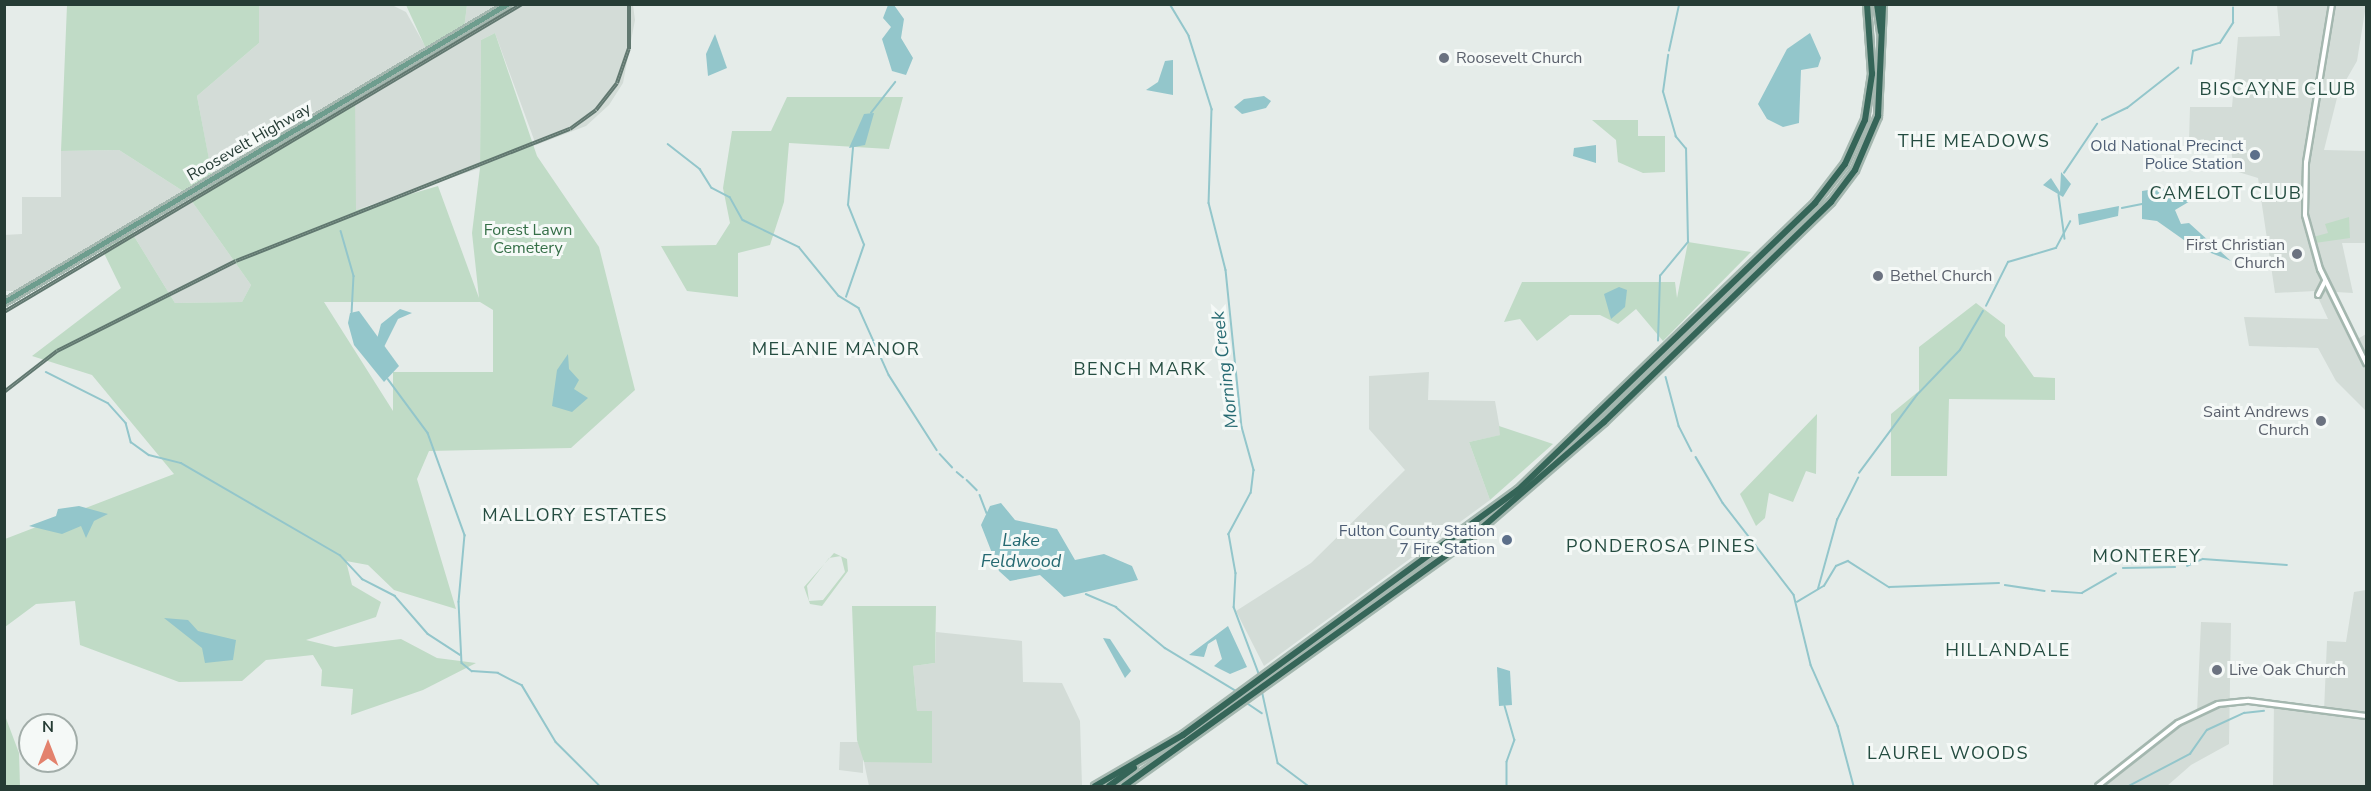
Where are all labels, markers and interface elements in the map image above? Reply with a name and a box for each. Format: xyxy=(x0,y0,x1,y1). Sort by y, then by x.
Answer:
place label: Roosevelt Church xyxy=(1456,48,1582,68)
marker: Roosevelt Church xyxy=(1437,51,1451,65)
district label: BISCAYNE CLUB xyxy=(2199,78,2357,100)
street label: Roosevelt Highway xyxy=(184,99,314,185)
district label: THE MEADOWS xyxy=(1898,130,2050,152)
place label: Old National Precinct Police Station xyxy=(2090,136,2243,174)
marker: Old National Precinct Police Station xyxy=(2248,148,2262,162)
district label: CAMELOT CLUB xyxy=(2149,182,2303,204)
park label: Forest Lawn Cemetery xyxy=(484,220,572,258)
place label: First Christian Church xyxy=(2186,235,2285,273)
marker: First Christian Church xyxy=(2290,247,2304,261)
place label: Bethel Church xyxy=(1890,266,1992,286)
marker: Bethel Church xyxy=(1871,269,1885,283)
water label: Morning Creek xyxy=(1207,310,1243,430)
district label: MELANIE MANOR xyxy=(752,338,920,360)
district label: BENCH MARK xyxy=(1073,358,1207,380)
place label: Saint Andrews Church xyxy=(2203,402,2309,440)
marker: Saint Andrews Church xyxy=(2314,414,2328,428)
district label: MALLORY ESTATES xyxy=(482,504,668,526)
place label: Fulton County Station 7 Fire Station xyxy=(1339,521,1495,559)
water label: Lake Feldwood xyxy=(981,530,1061,572)
marker: Fulton County Station 7 Fire Station xyxy=(1500,533,1514,547)
district label: PONDEROSA PINES xyxy=(1566,535,1756,557)
district label: MONTEREY xyxy=(2093,545,2201,567)
district label: HILLANDALE xyxy=(1945,639,2071,661)
place label: Live Oak Church xyxy=(2229,660,2346,680)
marker: Live Oak Church xyxy=(2210,663,2224,677)
north arrow xyxy=(18,713,78,773)
text: N xyxy=(42,716,54,738)
district label: LAUREL WOODS xyxy=(1867,742,2029,764)

